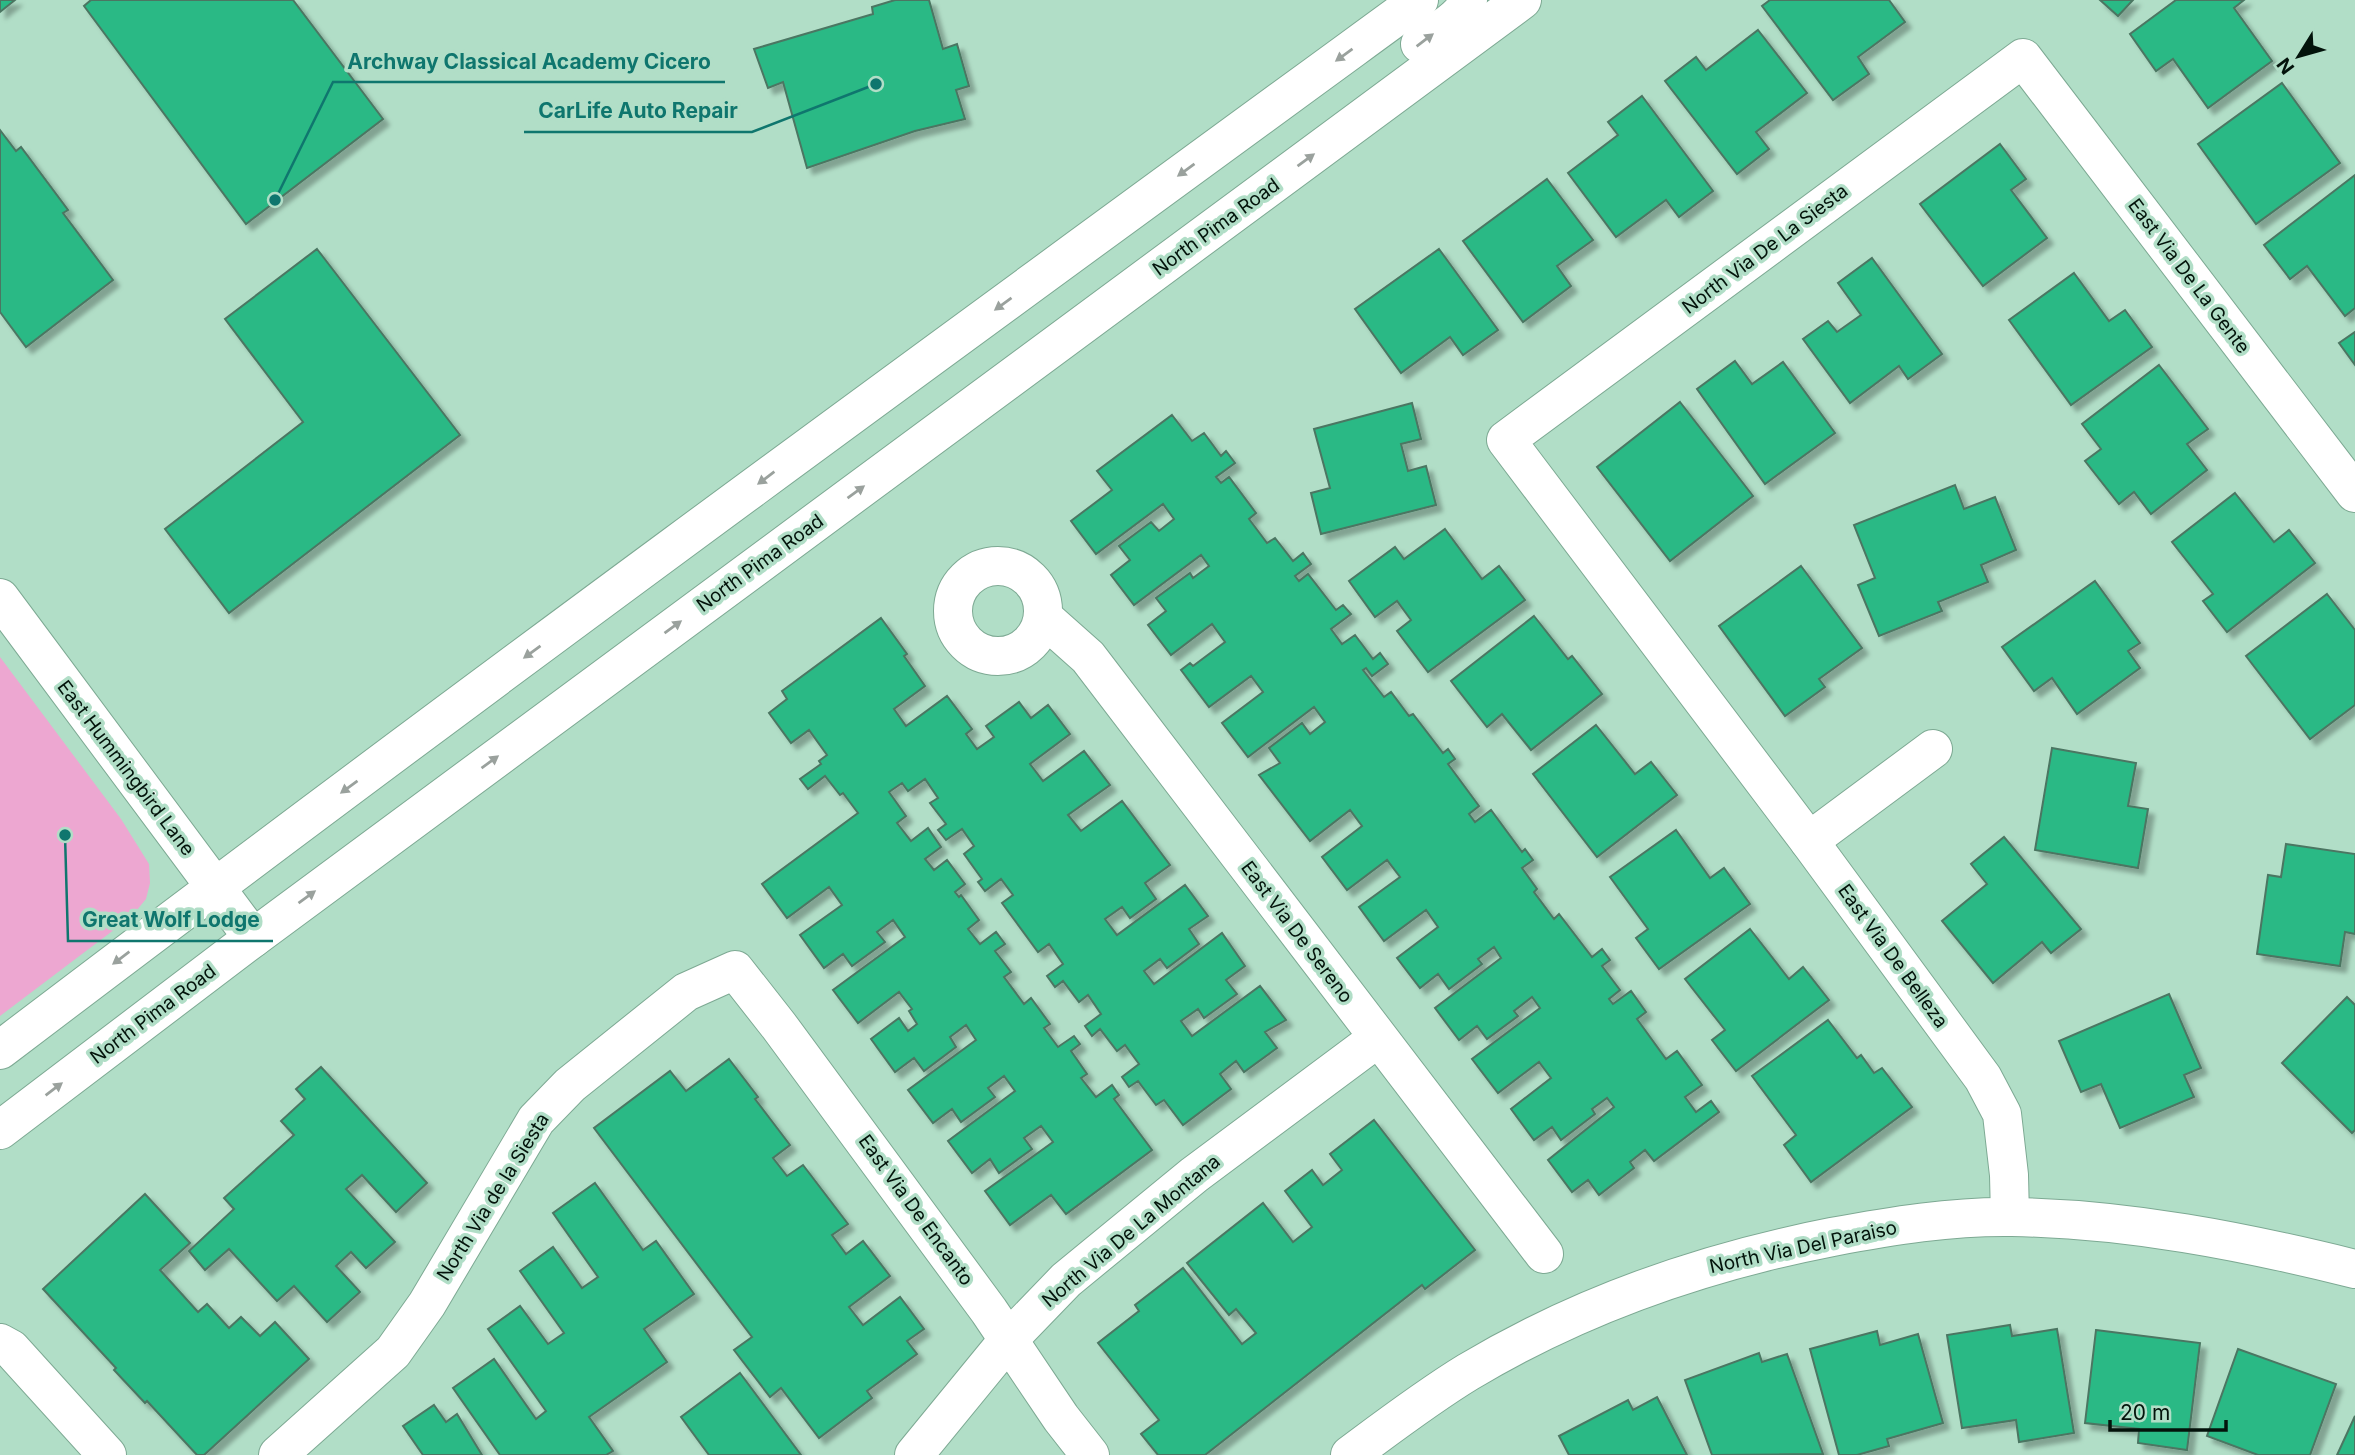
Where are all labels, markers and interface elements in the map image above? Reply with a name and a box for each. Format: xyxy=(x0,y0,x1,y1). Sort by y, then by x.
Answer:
north arrow xyxy=(2264,21,2334,91)
one-way arrow xyxy=(1416,33,1434,47)
callout: Archway Classical Academy Cicero xyxy=(333,40,725,82)
one-way arrow xyxy=(1335,47,1353,61)
text: Archway Classical Academy Cicero xyxy=(347,49,711,74)
text: N xyxy=(2272,53,2299,79)
callout: CarLife Auto Repair xyxy=(524,90,752,132)
text: CarLife Auto Repair xyxy=(538,98,738,123)
one-way arrow xyxy=(1297,152,1315,167)
one-way arrow xyxy=(1177,163,1195,177)
street label: North Pima Road xyxy=(1148,173,1284,281)
street label: North Via De La Siesta xyxy=(1678,179,1852,319)
street label: East Via De La Gente xyxy=(2123,194,2255,358)
one-way arrow xyxy=(994,297,1012,312)
one-way arrow xyxy=(758,471,776,486)
one-way arrow xyxy=(847,485,866,499)
street label: North Pima Road xyxy=(692,509,828,617)
one-way arrow xyxy=(664,620,683,634)
one-way arrow xyxy=(523,645,541,659)
street label: East Hummingbird Lane xyxy=(53,676,199,860)
one-way arrow xyxy=(481,755,499,770)
one-way arrow xyxy=(340,780,358,794)
street label: East Via De Sereno xyxy=(1236,857,1358,1007)
street label: East Via De Belleza xyxy=(1833,880,1953,1032)
one-way arrow xyxy=(298,890,316,905)
callout: Great Wolf Lodge xyxy=(68,899,273,941)
text: Great Wolf Lodge xyxy=(82,907,260,932)
one-way arrow xyxy=(113,950,131,965)
street label: North Pima Road xyxy=(86,959,220,1069)
one-way arrow xyxy=(45,1081,63,1096)
street label: North Via de la Siesta xyxy=(432,1109,554,1285)
street label: East Via De Encanto xyxy=(854,1130,978,1290)
street label: North Via De La Montana xyxy=(1037,1150,1225,1312)
street label: North Via Del Paraiso xyxy=(1707,1216,1899,1278)
scale bar xyxy=(2110,1388,2226,1432)
text: 20 m xyxy=(2120,1400,2170,1425)

